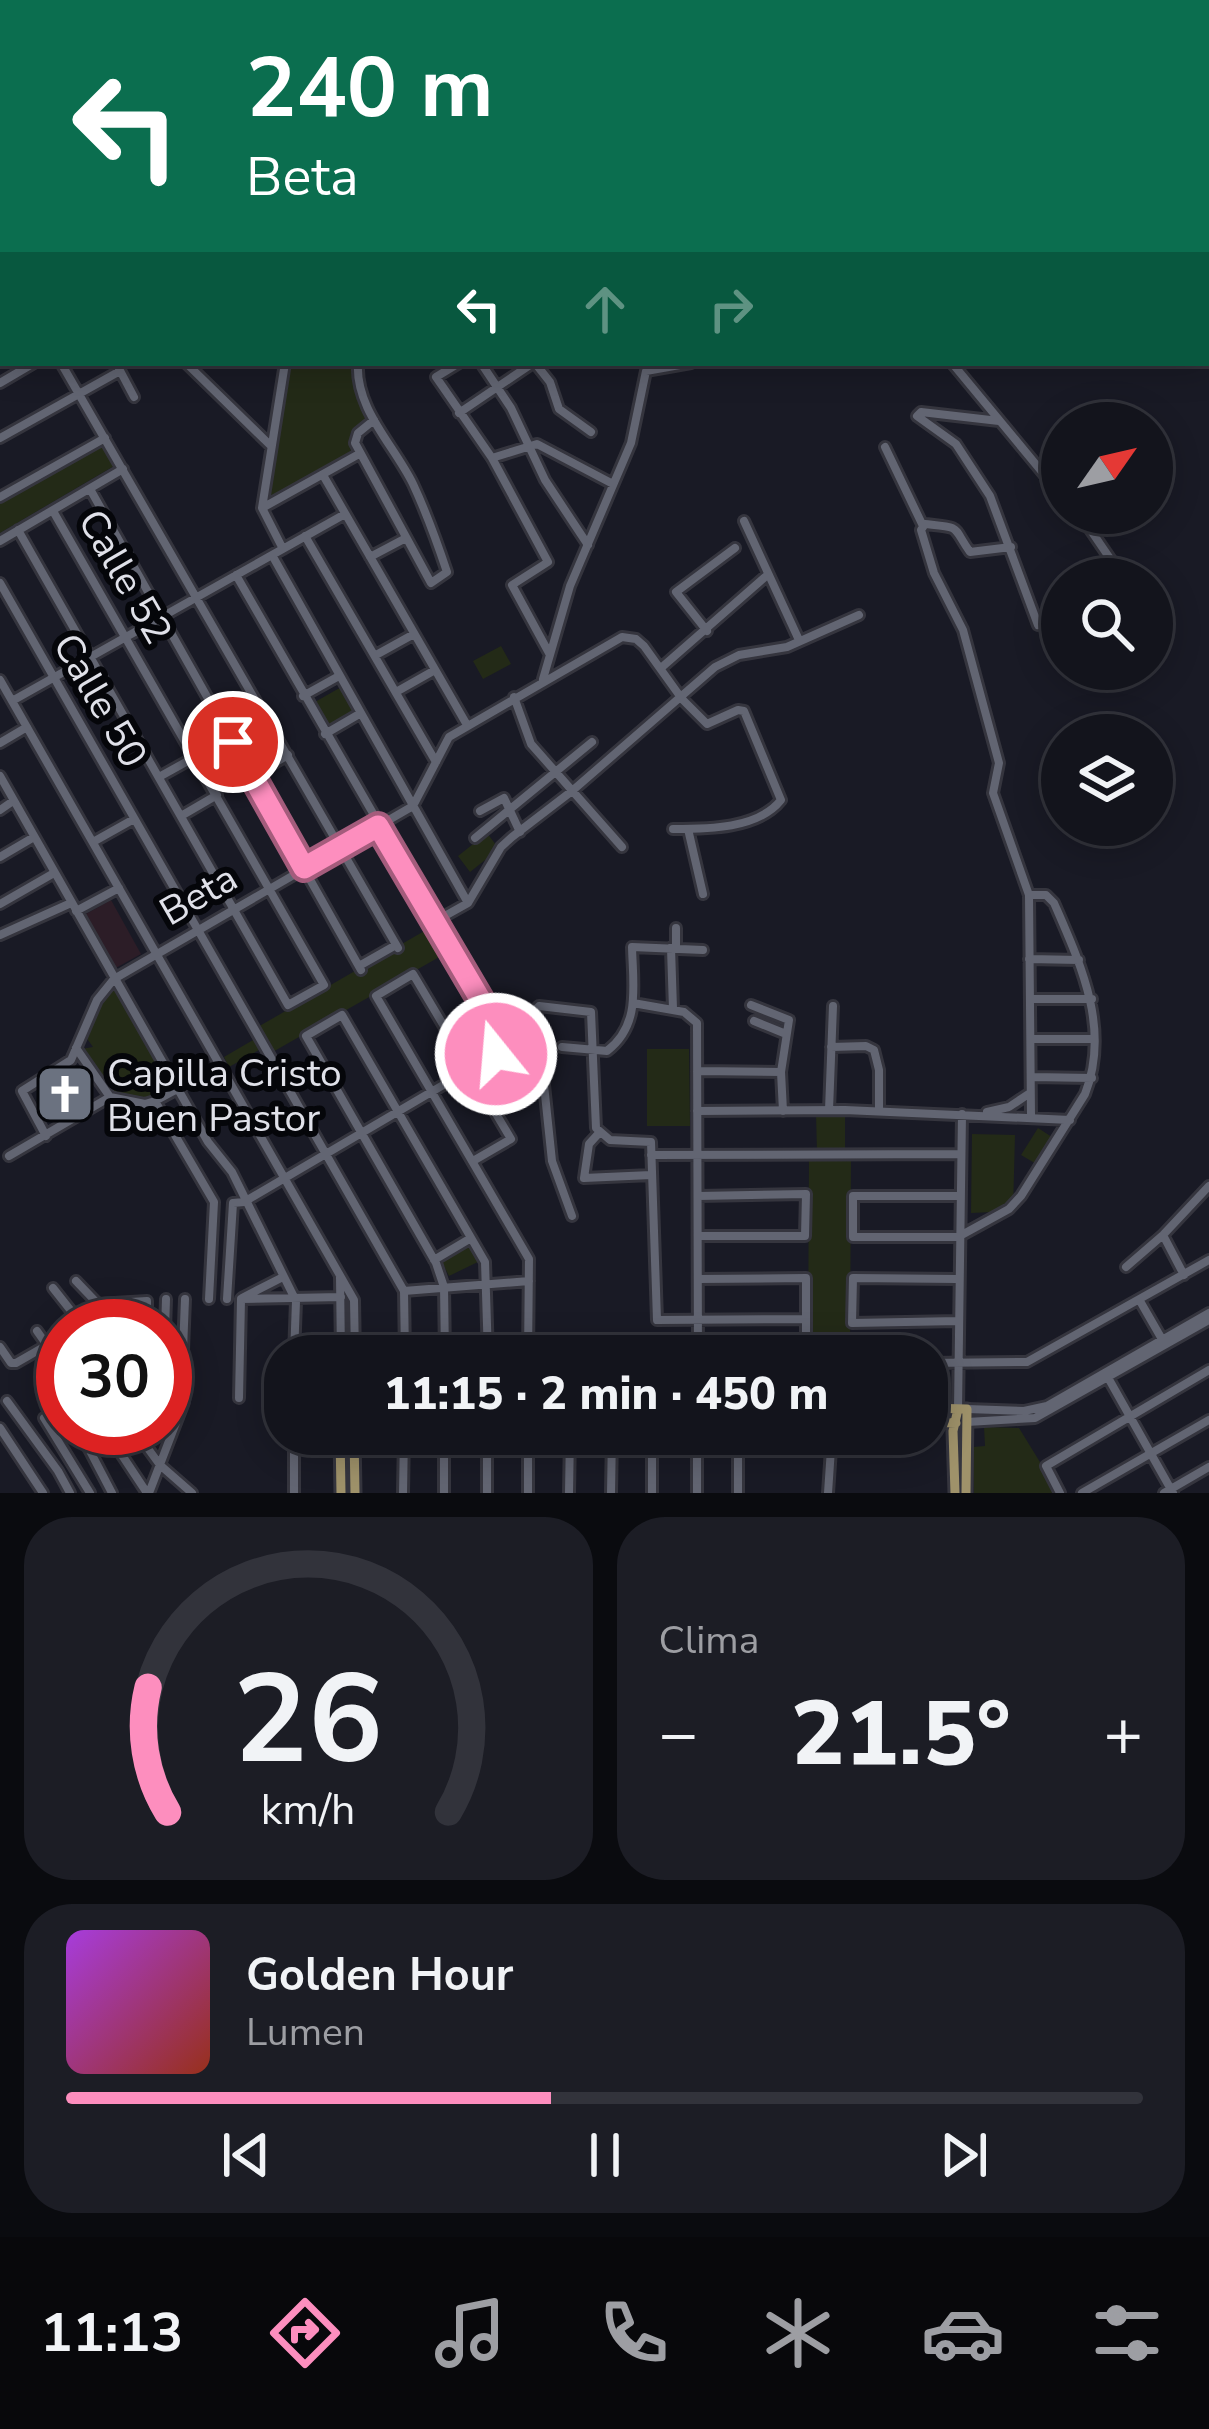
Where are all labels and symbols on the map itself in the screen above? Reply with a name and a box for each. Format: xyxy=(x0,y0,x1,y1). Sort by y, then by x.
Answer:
north arrow xyxy=(1041,402,1173,534)
street label: Calle 52 xyxy=(65,500,184,654)
street label: Calle 50 xyxy=(40,624,159,778)
pin xyxy=(182,691,284,793)
street label: Beta xyxy=(150,852,247,939)
position arrow xyxy=(433,991,559,1117)
place label: Capilla Cristo Buen Pastor xyxy=(107,1047,342,1145)
church icon: Capilla Cristo Buen Pastor xyxy=(34,1063,96,1125)
speed limit sign: 30 xyxy=(36,1299,192,1455)

